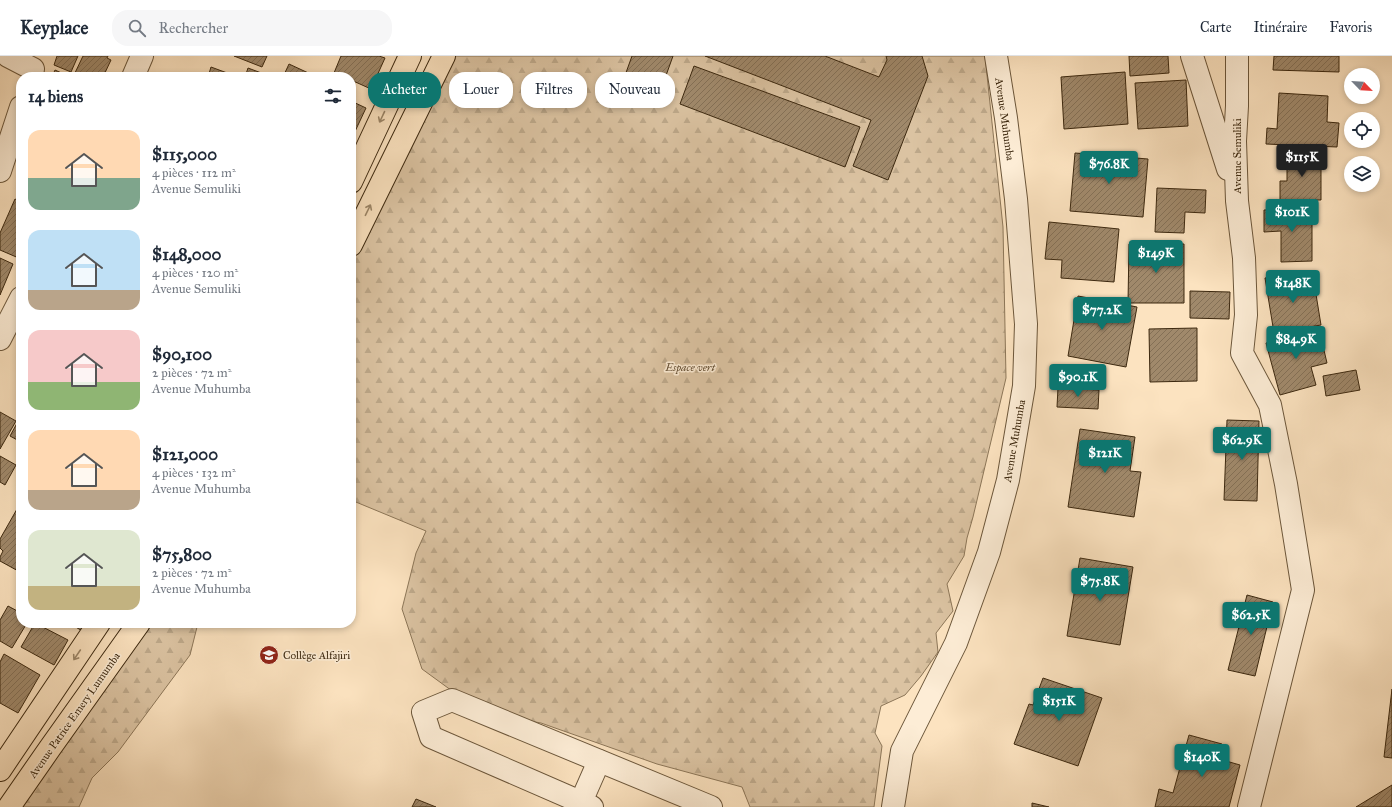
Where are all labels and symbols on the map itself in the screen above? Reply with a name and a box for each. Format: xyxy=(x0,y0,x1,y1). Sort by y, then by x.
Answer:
north arrow xyxy=(1344,68,1380,104)
street label: Avenue Muhumba xyxy=(992,76,1017,162)
one-way arrow xyxy=(378,110,385,122)
street label: Avenue Semuliki xyxy=(1231,118,1244,195)
pin: $115K xyxy=(1274,144,1330,178)
pin: $76.8K xyxy=(1076,151,1142,185)
pin: $101K xyxy=(1264,199,1320,233)
one-way arrow xyxy=(365,205,372,217)
pin: $149K xyxy=(1128,240,1184,274)
pin: $148K xyxy=(1265,270,1321,304)
pin: $77.2K xyxy=(1069,297,1135,331)
pin: $84.9K xyxy=(1263,326,1329,360)
park label: Espace vert xyxy=(664,361,715,375)
pin: $90.1K xyxy=(1045,364,1111,398)
street label: Avenue Muhumba xyxy=(1001,398,1028,484)
pin: $62.9K xyxy=(1209,427,1275,461)
pin: $121K xyxy=(1077,440,1133,474)
pin: $75.8K xyxy=(1067,568,1133,602)
pin: $62.5K xyxy=(1218,602,1284,636)
school or university icon: Collège Alfajiri xyxy=(258,644,280,666)
place label: Collège Alfajiri xyxy=(283,649,350,662)
street label: Avenue Patrice Emery Lumumba xyxy=(25,650,123,781)
one-way arrow xyxy=(73,650,81,661)
pin: $151K xyxy=(1031,688,1087,722)
pin: $140K xyxy=(1174,744,1230,778)

